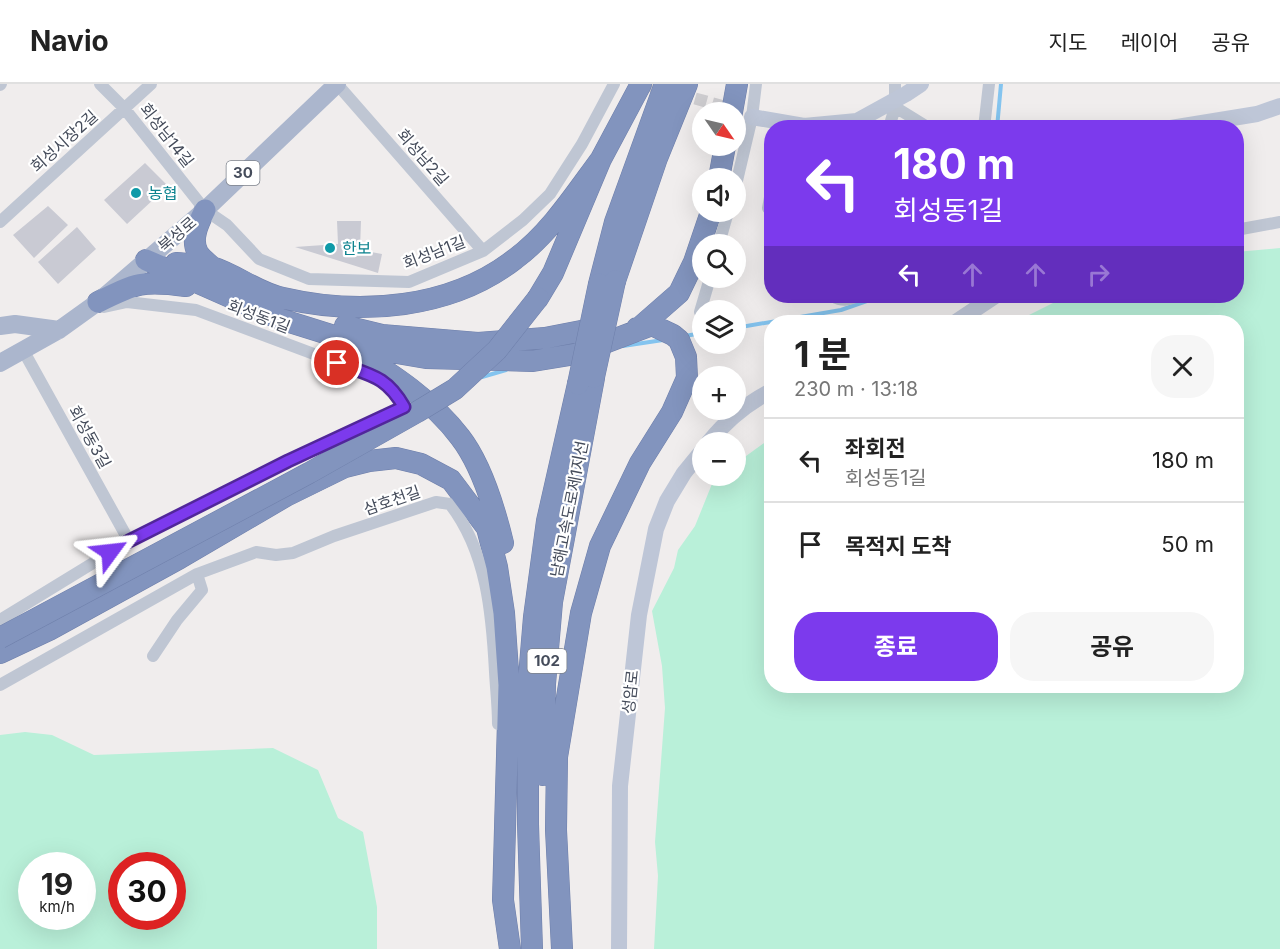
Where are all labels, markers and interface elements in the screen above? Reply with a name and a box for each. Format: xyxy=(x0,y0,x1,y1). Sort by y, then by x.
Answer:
text: Navio xyxy=(30,24,109,58)
text: 지도 xyxy=(1049,30,1087,55)
text: 레이어 xyxy=(1120,30,1178,55)
text: 공유 xyxy=(1211,30,1250,55)
street label: 회성남14길 xyxy=(136,99,198,171)
north arrow xyxy=(692,102,746,156)
map controls xyxy=(692,102,746,486)
street label: 회성시장2길 xyxy=(26,106,102,176)
street label: 회성남2길 xyxy=(393,125,453,189)
text: 180 m xyxy=(893,138,1015,189)
icon: left xyxy=(794,144,872,222)
road number: 30 xyxy=(226,161,260,185)
button: sound xyxy=(692,168,746,222)
place label: 농협 xyxy=(148,183,177,203)
marker: 농협 xyxy=(129,186,143,200)
text: 회성동1길 xyxy=(893,194,1003,227)
street label: 북성로 xyxy=(154,212,200,256)
street label: 회성남1길 xyxy=(400,231,468,273)
button: search xyxy=(692,234,746,288)
place label: 한보 xyxy=(342,238,371,258)
marker: 한보 xyxy=(323,241,337,255)
icon: left xyxy=(893,258,926,291)
icon: ahead xyxy=(956,258,989,291)
icon: ahead xyxy=(1019,258,1052,291)
icon: right xyxy=(1082,258,1115,291)
street label: 회성동1길 xyxy=(225,295,293,337)
button: layers xyxy=(692,300,746,354)
text: 1 분 xyxy=(794,332,851,376)
button: close xyxy=(1151,335,1214,398)
pin xyxy=(311,337,362,388)
icon: arrive xyxy=(320,346,353,379)
button: + xyxy=(692,366,746,420)
text: 230 m · 13:18 xyxy=(794,377,918,401)
street label: 회성동3길 xyxy=(65,402,115,472)
button: − xyxy=(692,432,746,486)
text: 좌회전 xyxy=(845,435,906,461)
street label: 남해고속도로제1지선 xyxy=(546,439,592,579)
icon: left xyxy=(794,444,827,477)
text: 180 m xyxy=(1152,447,1214,473)
text: 회성동1길 xyxy=(845,466,927,490)
street label: 삼호천길 xyxy=(361,481,423,519)
position arrow xyxy=(78,520,142,584)
icon: arrive xyxy=(794,528,827,561)
text: 50 m xyxy=(1161,531,1214,557)
text: 목적지 도착 xyxy=(845,533,951,559)
button: 종료 xyxy=(794,612,998,681)
button: 공유 xyxy=(1010,612,1214,681)
road number: 102 xyxy=(528,649,566,673)
street label: 성암로 xyxy=(618,669,642,715)
speed limit sign: 30 xyxy=(108,852,186,930)
text: 19 xyxy=(41,866,73,902)
text: km/h xyxy=(39,897,75,916)

